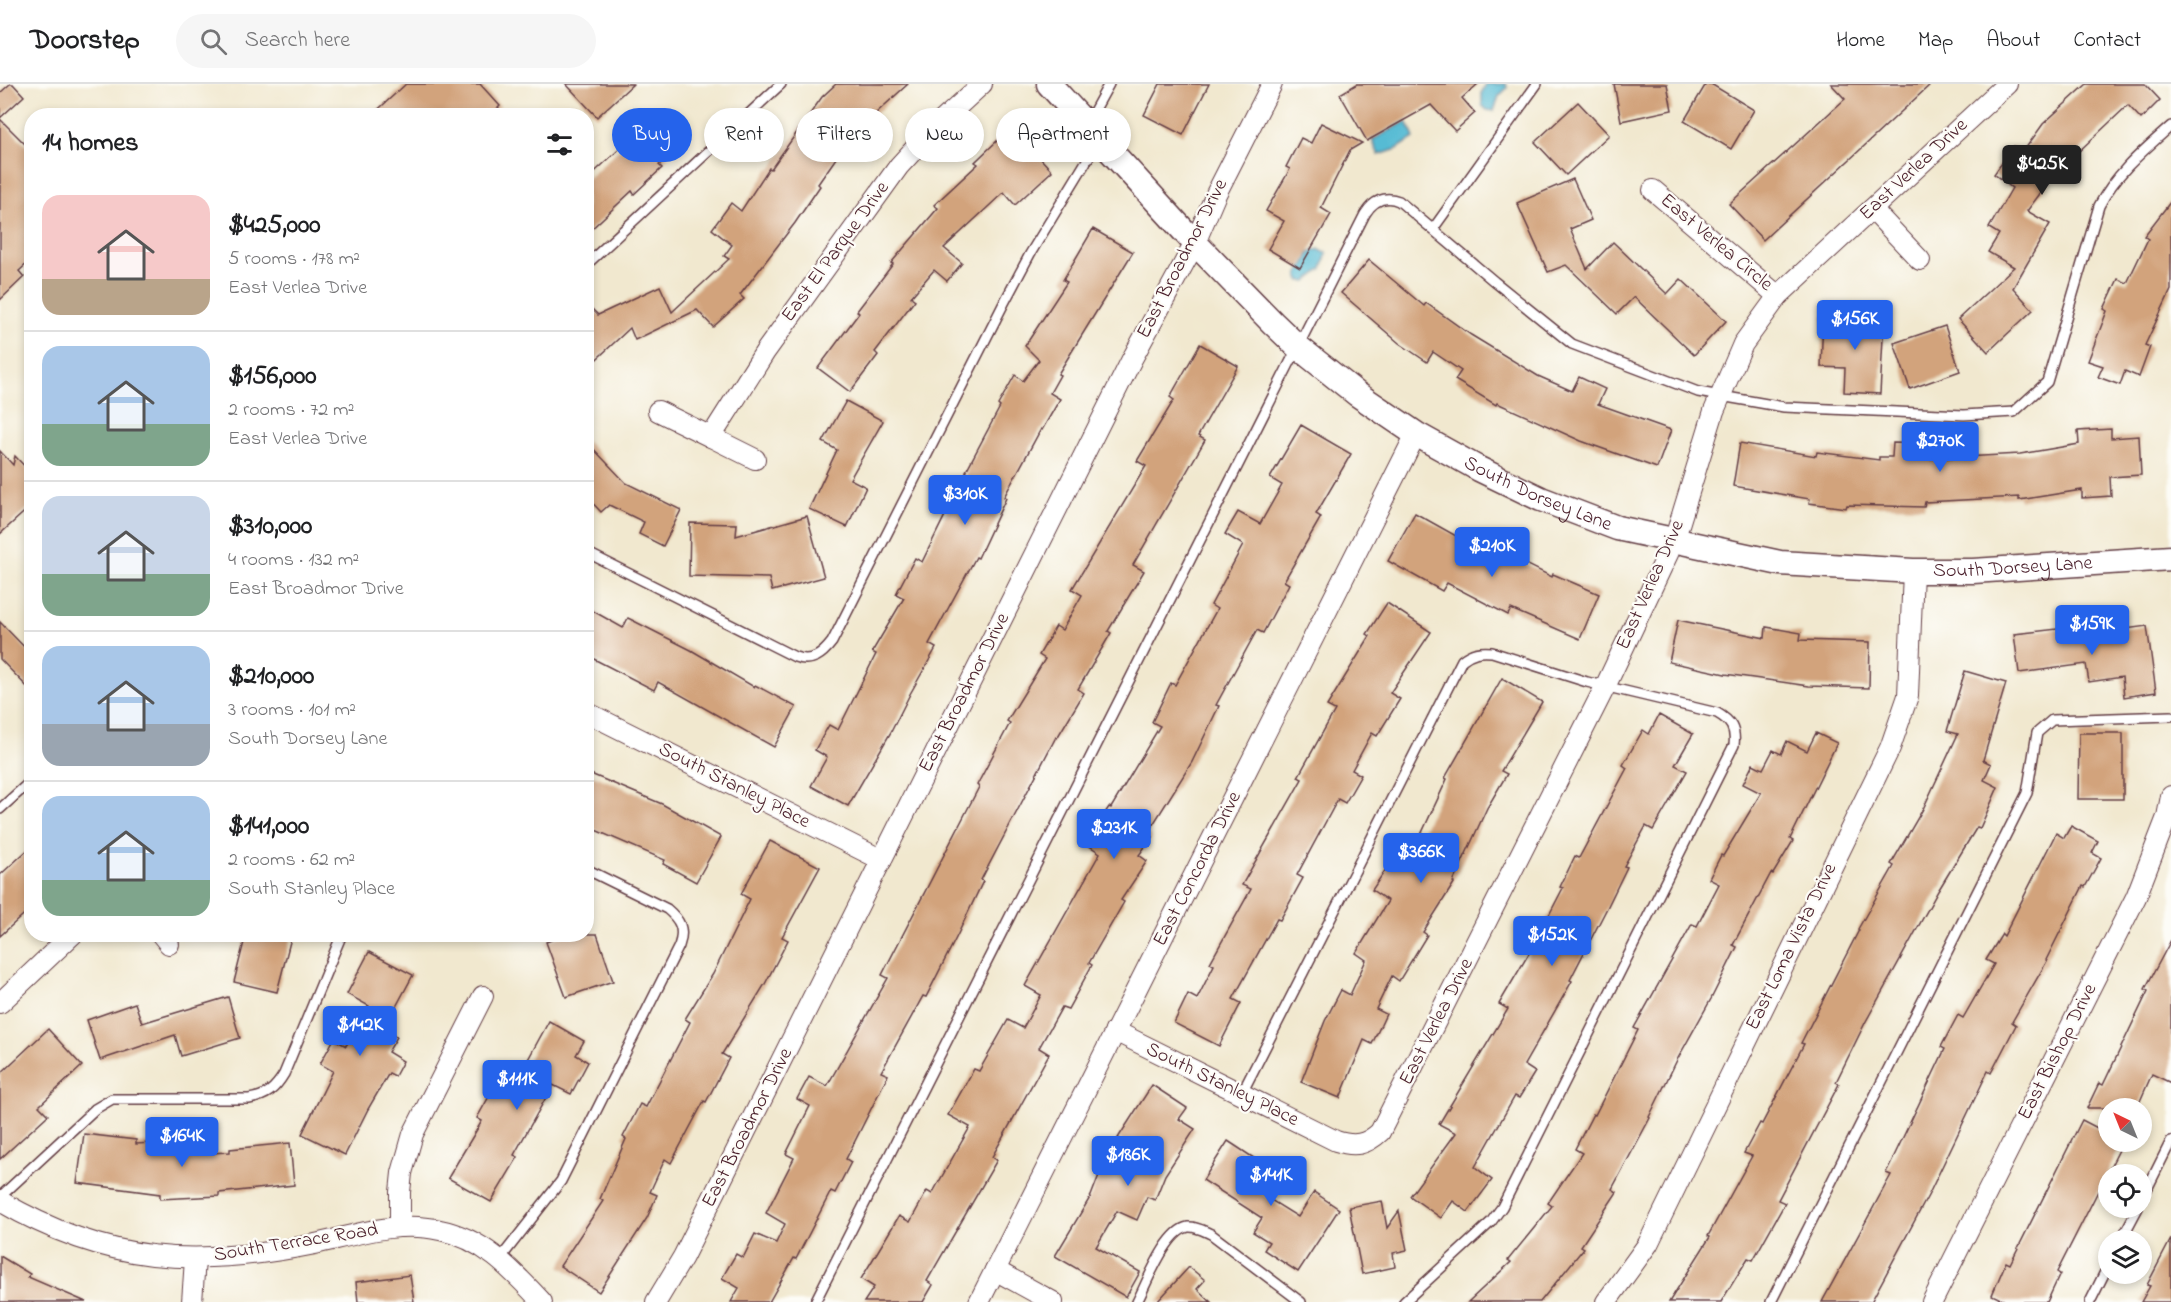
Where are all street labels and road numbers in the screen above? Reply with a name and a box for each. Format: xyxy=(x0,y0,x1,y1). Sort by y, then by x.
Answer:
street label: East Verlea Drive xyxy=(1853,112,1975,228)
street label: East Broadmor Drive xyxy=(1130,174,1236,344)
street label: East El Parque Drive xyxy=(775,175,897,329)
street label: East Verlea Circle xyxy=(1653,187,1779,299)
street label: South Dorsey Lane xyxy=(1458,449,1616,539)
street label: East Verlea Drive xyxy=(1609,515,1693,655)
street label: South Dorsey Lane xyxy=(1933,549,2093,586)
street label: East Broadmor Drive xyxy=(912,608,1018,778)
street label: South Stanley Place xyxy=(653,735,815,837)
street label: East Concorda Drive xyxy=(1146,786,1250,951)
street label: East Loma Vista Drive xyxy=(1739,859,1845,1035)
street label: East Verlea Drive xyxy=(1392,953,1482,1091)
street label: East Bishop Drive xyxy=(2011,979,2105,1125)
street label: South Stanley Place xyxy=(1141,1035,1303,1135)
street label: East Broadmor Drive xyxy=(695,1043,801,1213)
street label: South Terrace Road xyxy=(212,1216,380,1270)

